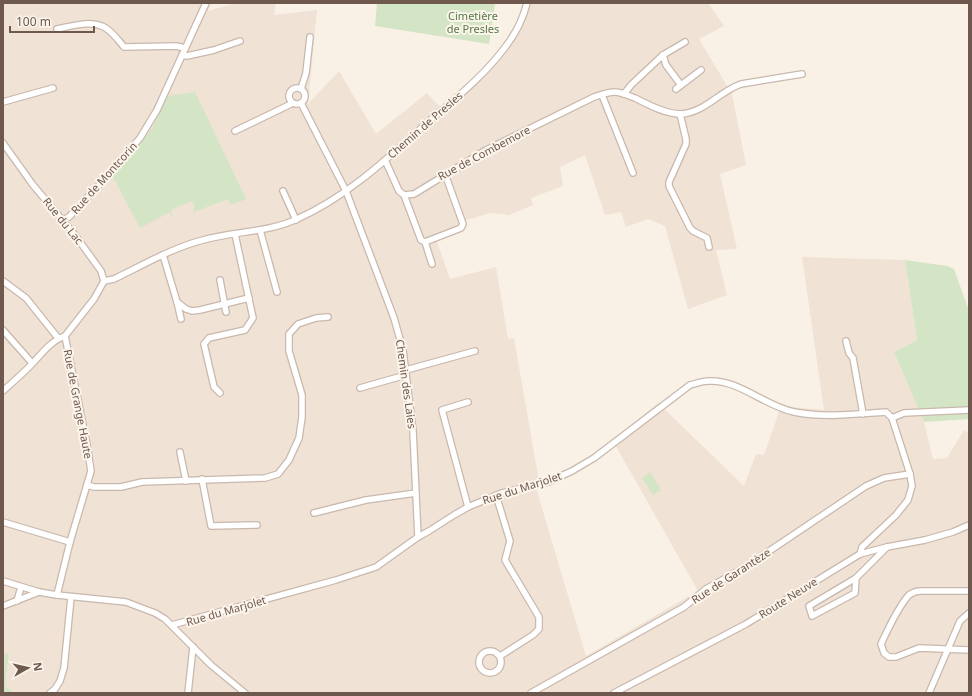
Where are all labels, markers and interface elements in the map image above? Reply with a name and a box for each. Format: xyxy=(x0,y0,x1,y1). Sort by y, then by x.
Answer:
scale bar xyxy=(10,8,94,34)
park label: Cimetière de Presles xyxy=(447,8,499,36)
text: 100 m xyxy=(16,13,51,30)
street label: Chemin de Presles xyxy=(384,88,466,162)
street label: Rue de Combemore xyxy=(435,122,533,183)
street label: Rue de Montcorin xyxy=(67,138,140,217)
street label: Rue du Lac xyxy=(40,194,87,247)
street label: Chemin des Laies xyxy=(393,338,420,430)
street label: Rue de Grange Haute xyxy=(61,348,96,460)
street label: Rue du Marjolet xyxy=(480,468,563,507)
street label: Rue de Garantèze xyxy=(688,544,773,607)
street label: Route Neuve xyxy=(756,574,820,622)
street label: Rue du Marjolet xyxy=(184,592,268,629)
north arrow xyxy=(8,648,48,688)
text: N xyxy=(30,661,46,672)

